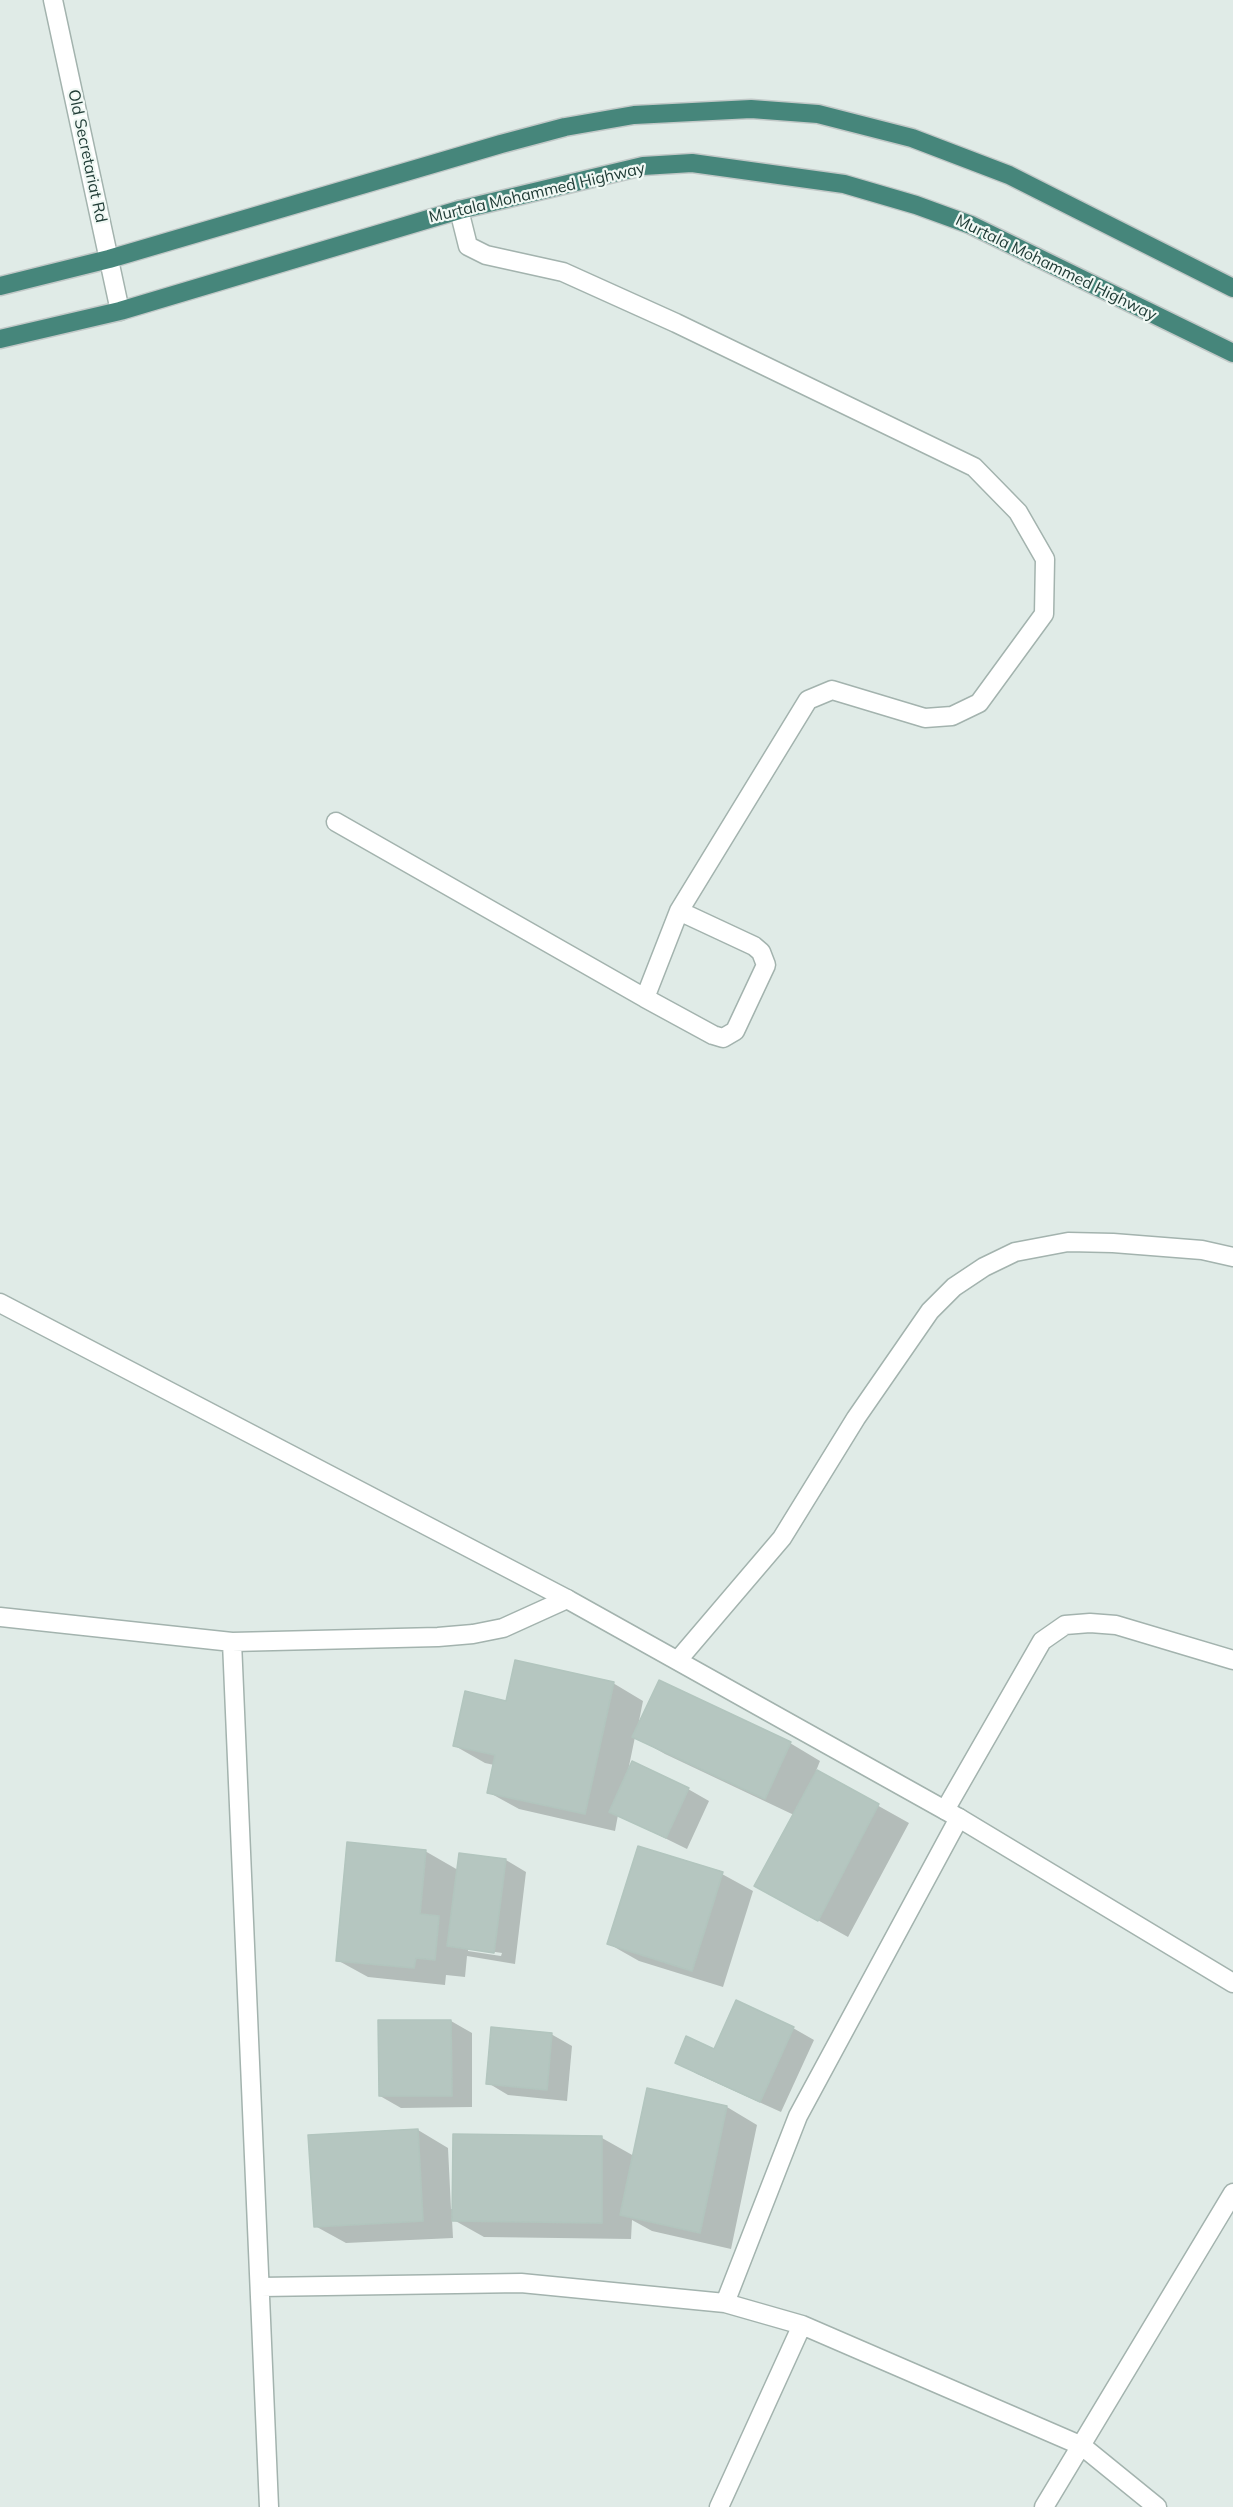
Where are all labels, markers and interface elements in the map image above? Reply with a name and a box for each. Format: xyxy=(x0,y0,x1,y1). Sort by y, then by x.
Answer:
street label: Old Secretariat Rd xyxy=(64,88,110,224)
street label: Murtala Mohammed Highway xyxy=(427,159,647,227)
street label: Murtala Mohammed Highway xyxy=(952,211,1160,325)

